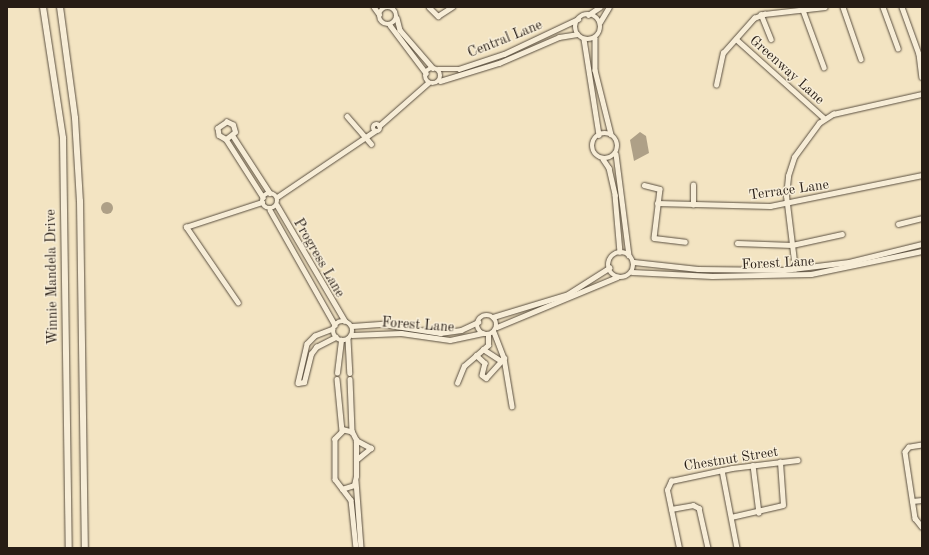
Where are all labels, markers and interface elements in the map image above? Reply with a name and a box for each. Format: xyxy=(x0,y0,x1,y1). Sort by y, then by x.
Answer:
street label: Central Lane xyxy=(465,16,545,62)
street label: Greenway Lane xyxy=(746,32,828,108)
street label: Terrace Lane xyxy=(748,176,830,204)
street label: Winnie Mandela Drive xyxy=(42,209,62,345)
street label: Progress Lane xyxy=(290,216,348,300)
street label: Forest Lane xyxy=(741,253,815,273)
street label: Forest Lane xyxy=(381,314,455,336)
street label: Chestnut Street xyxy=(683,443,779,475)

